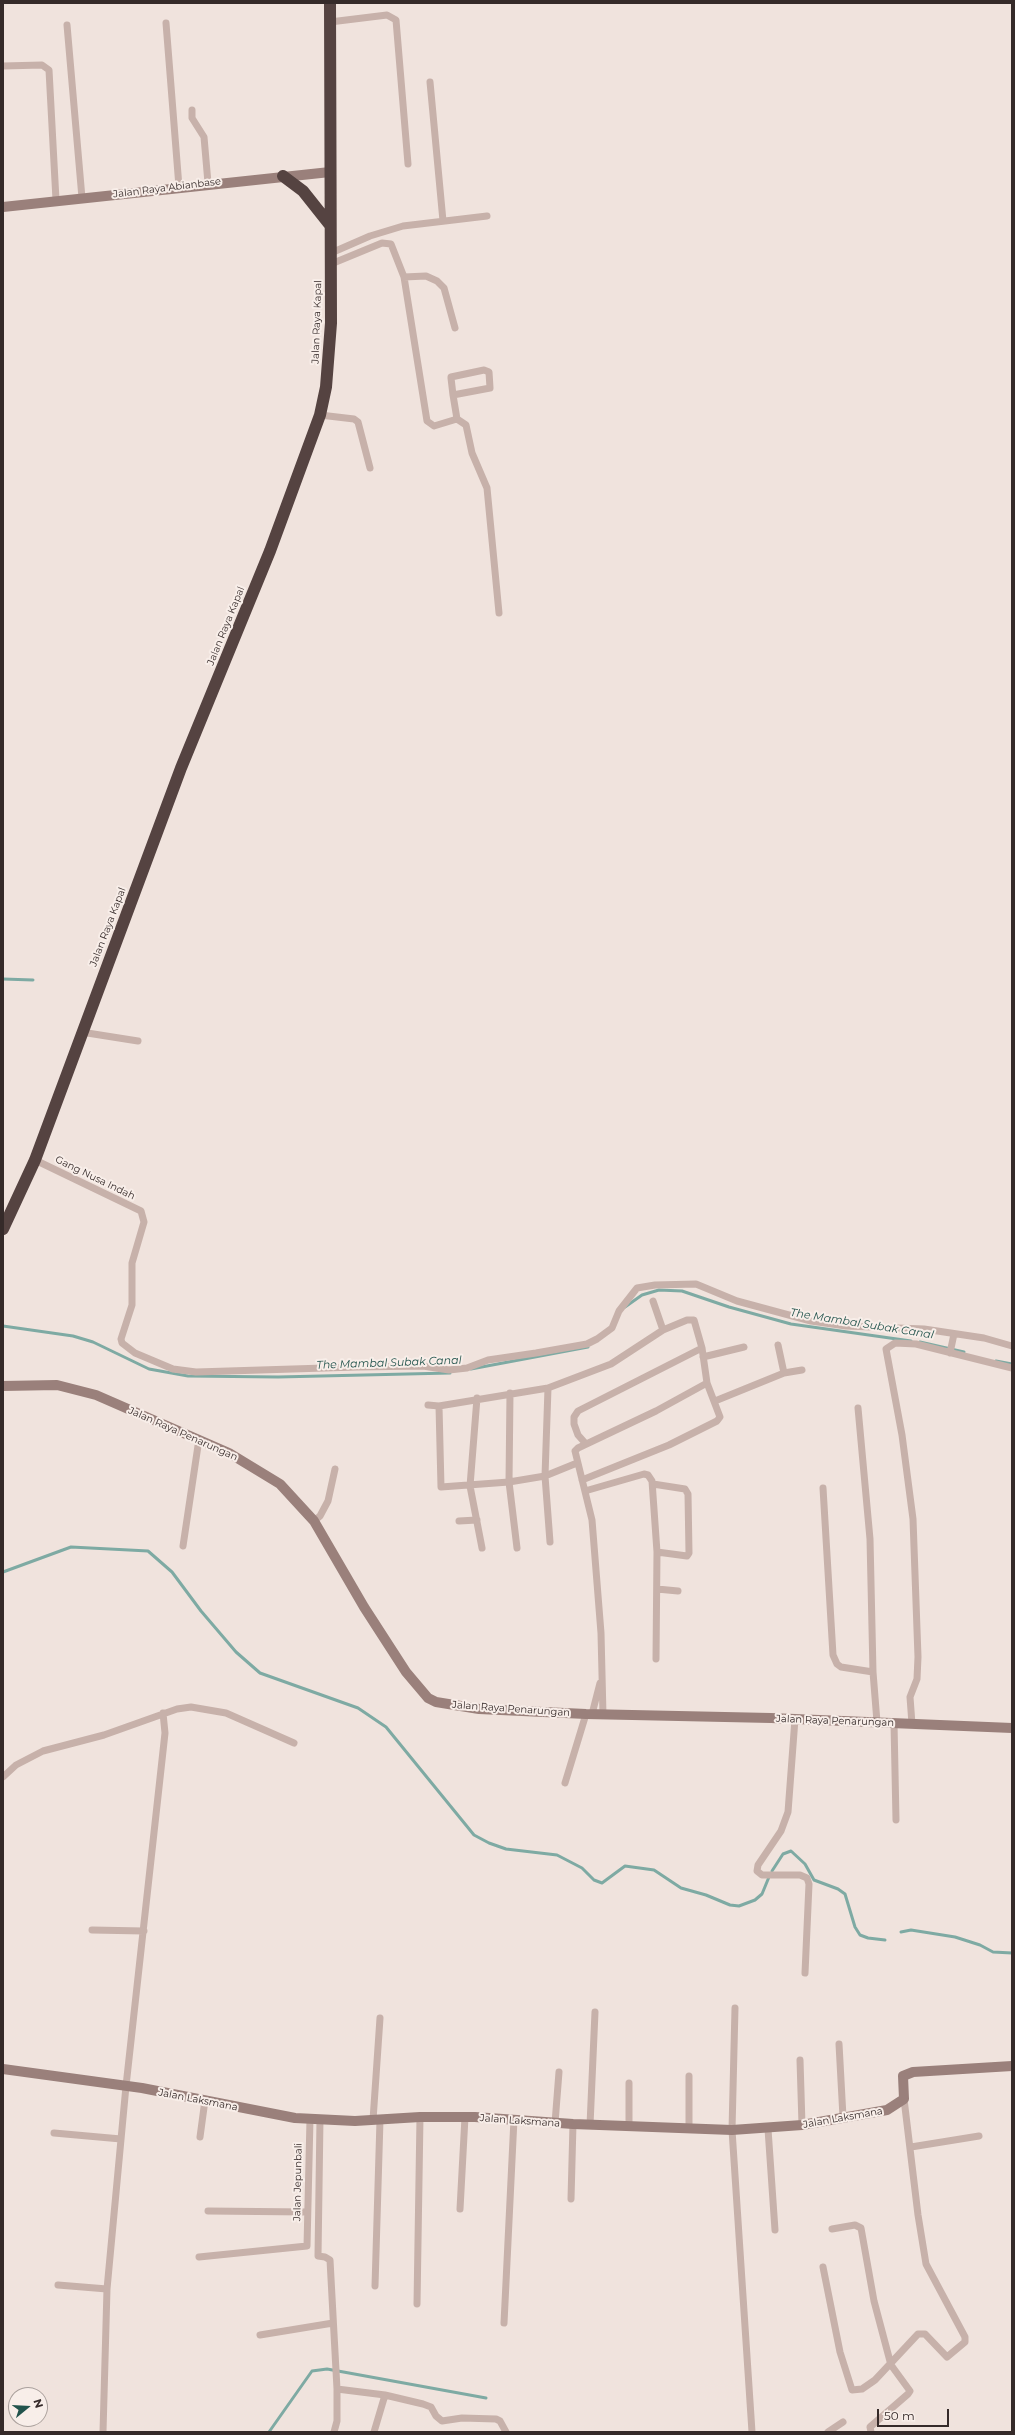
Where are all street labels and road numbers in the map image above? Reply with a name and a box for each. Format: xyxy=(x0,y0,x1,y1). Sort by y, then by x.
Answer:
street label: Jalan Raya Abianbase xyxy=(112,175,222,201)
street label: Jalan Raya Kapal xyxy=(310,280,324,364)
street label: Jalan Raya Kapal xyxy=(205,585,247,667)
street label: Jalan Raya Kapal xyxy=(87,886,129,968)
street label: Gang Nusa Indah xyxy=(53,1153,137,1203)
street label: Jalan Raya Penarungan xyxy=(127,1404,239,1464)
street label: Jalan Raya Penarungan xyxy=(452,1699,570,1719)
street label: Jalan Raya Penarungan xyxy=(776,1713,894,1729)
street label: Jalan Laksmana xyxy=(157,2086,239,2114)
street label: Jalan Laksmana xyxy=(802,2105,884,2131)
street label: Jalan Laksmana xyxy=(479,2112,561,2130)
street label: Jalan Jepunbali xyxy=(291,2143,305,2221)

